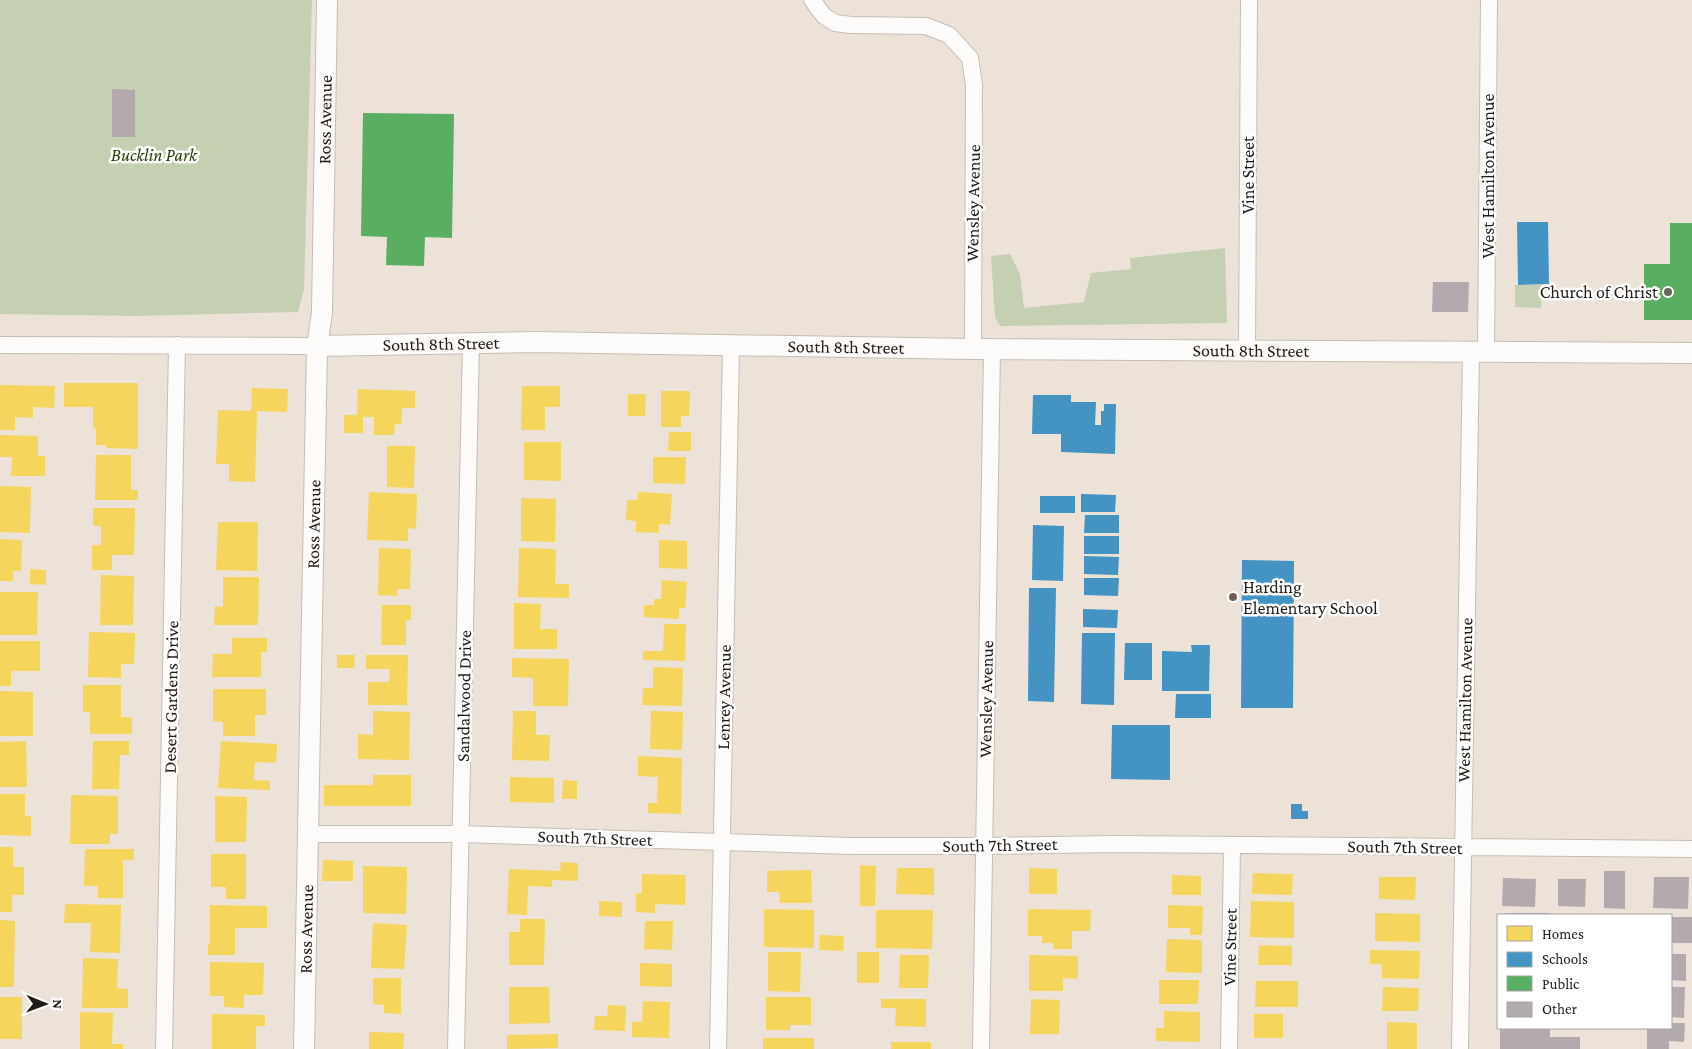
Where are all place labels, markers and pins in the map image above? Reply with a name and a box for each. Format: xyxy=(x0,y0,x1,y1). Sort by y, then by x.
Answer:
place label: Church of Christ xyxy=(1540,282,1659,302)
marker: Church of Christ xyxy=(1662,286,1674,298)
place label: Harding Elementary School xyxy=(1243,577,1378,618)
marker: Harding Elementary School xyxy=(1227,591,1239,603)

